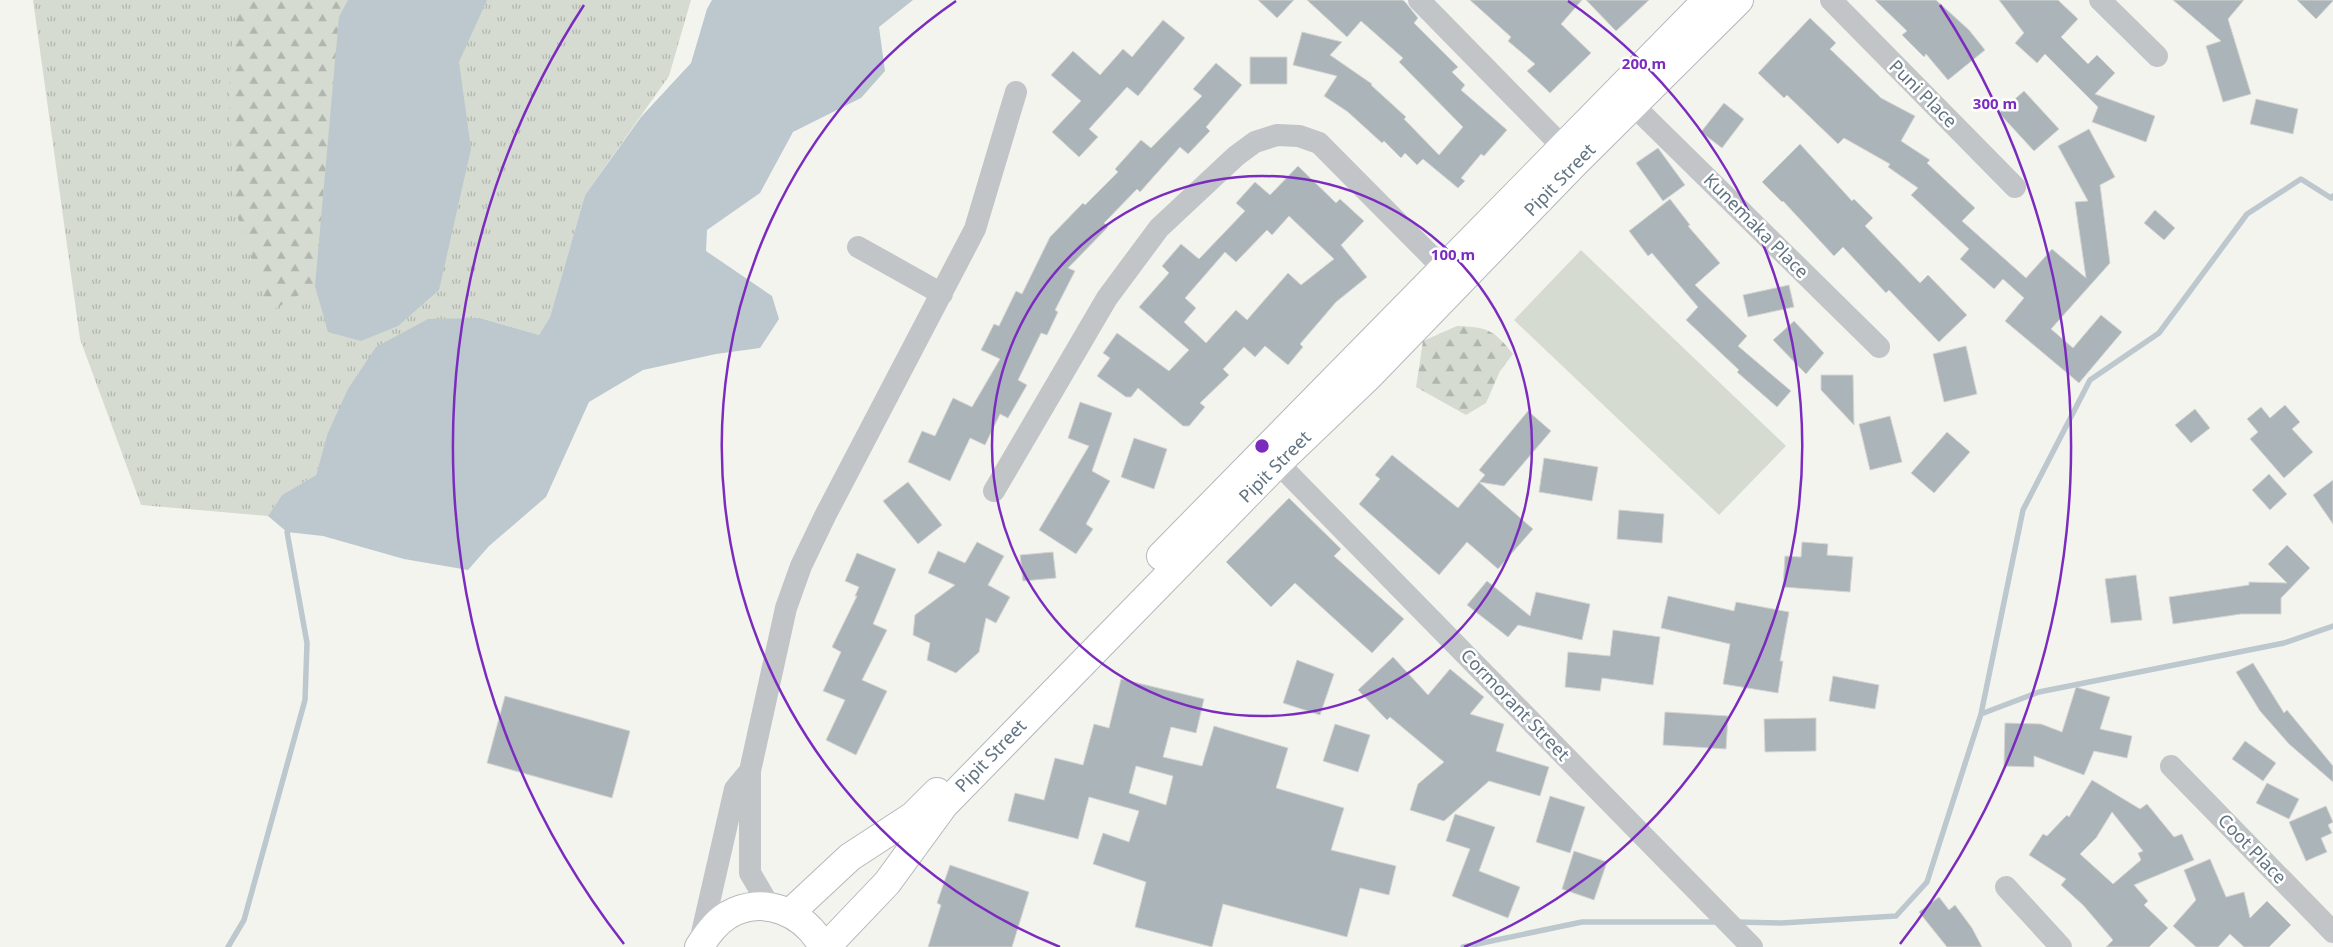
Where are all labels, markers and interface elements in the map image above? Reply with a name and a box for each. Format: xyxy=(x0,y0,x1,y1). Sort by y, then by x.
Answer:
text: 200 m xyxy=(1622,53,1666,73)
street label: Puni Place xyxy=(1885,54,1963,132)
text: 300 m xyxy=(1973,93,2017,113)
street label: Pipit Street xyxy=(1518,137,1600,221)
street label: Kunemaka Place xyxy=(1699,168,1814,283)
text: 100 m xyxy=(1431,244,1475,264)
street label: Pipit Street xyxy=(1233,425,1316,508)
centre of rings xyxy=(1253,437,1271,455)
street label: Cormorant Street xyxy=(1456,643,1576,766)
street label: Pipit Street xyxy=(949,713,1031,797)
street label: Coot Place xyxy=(2213,808,2292,889)

